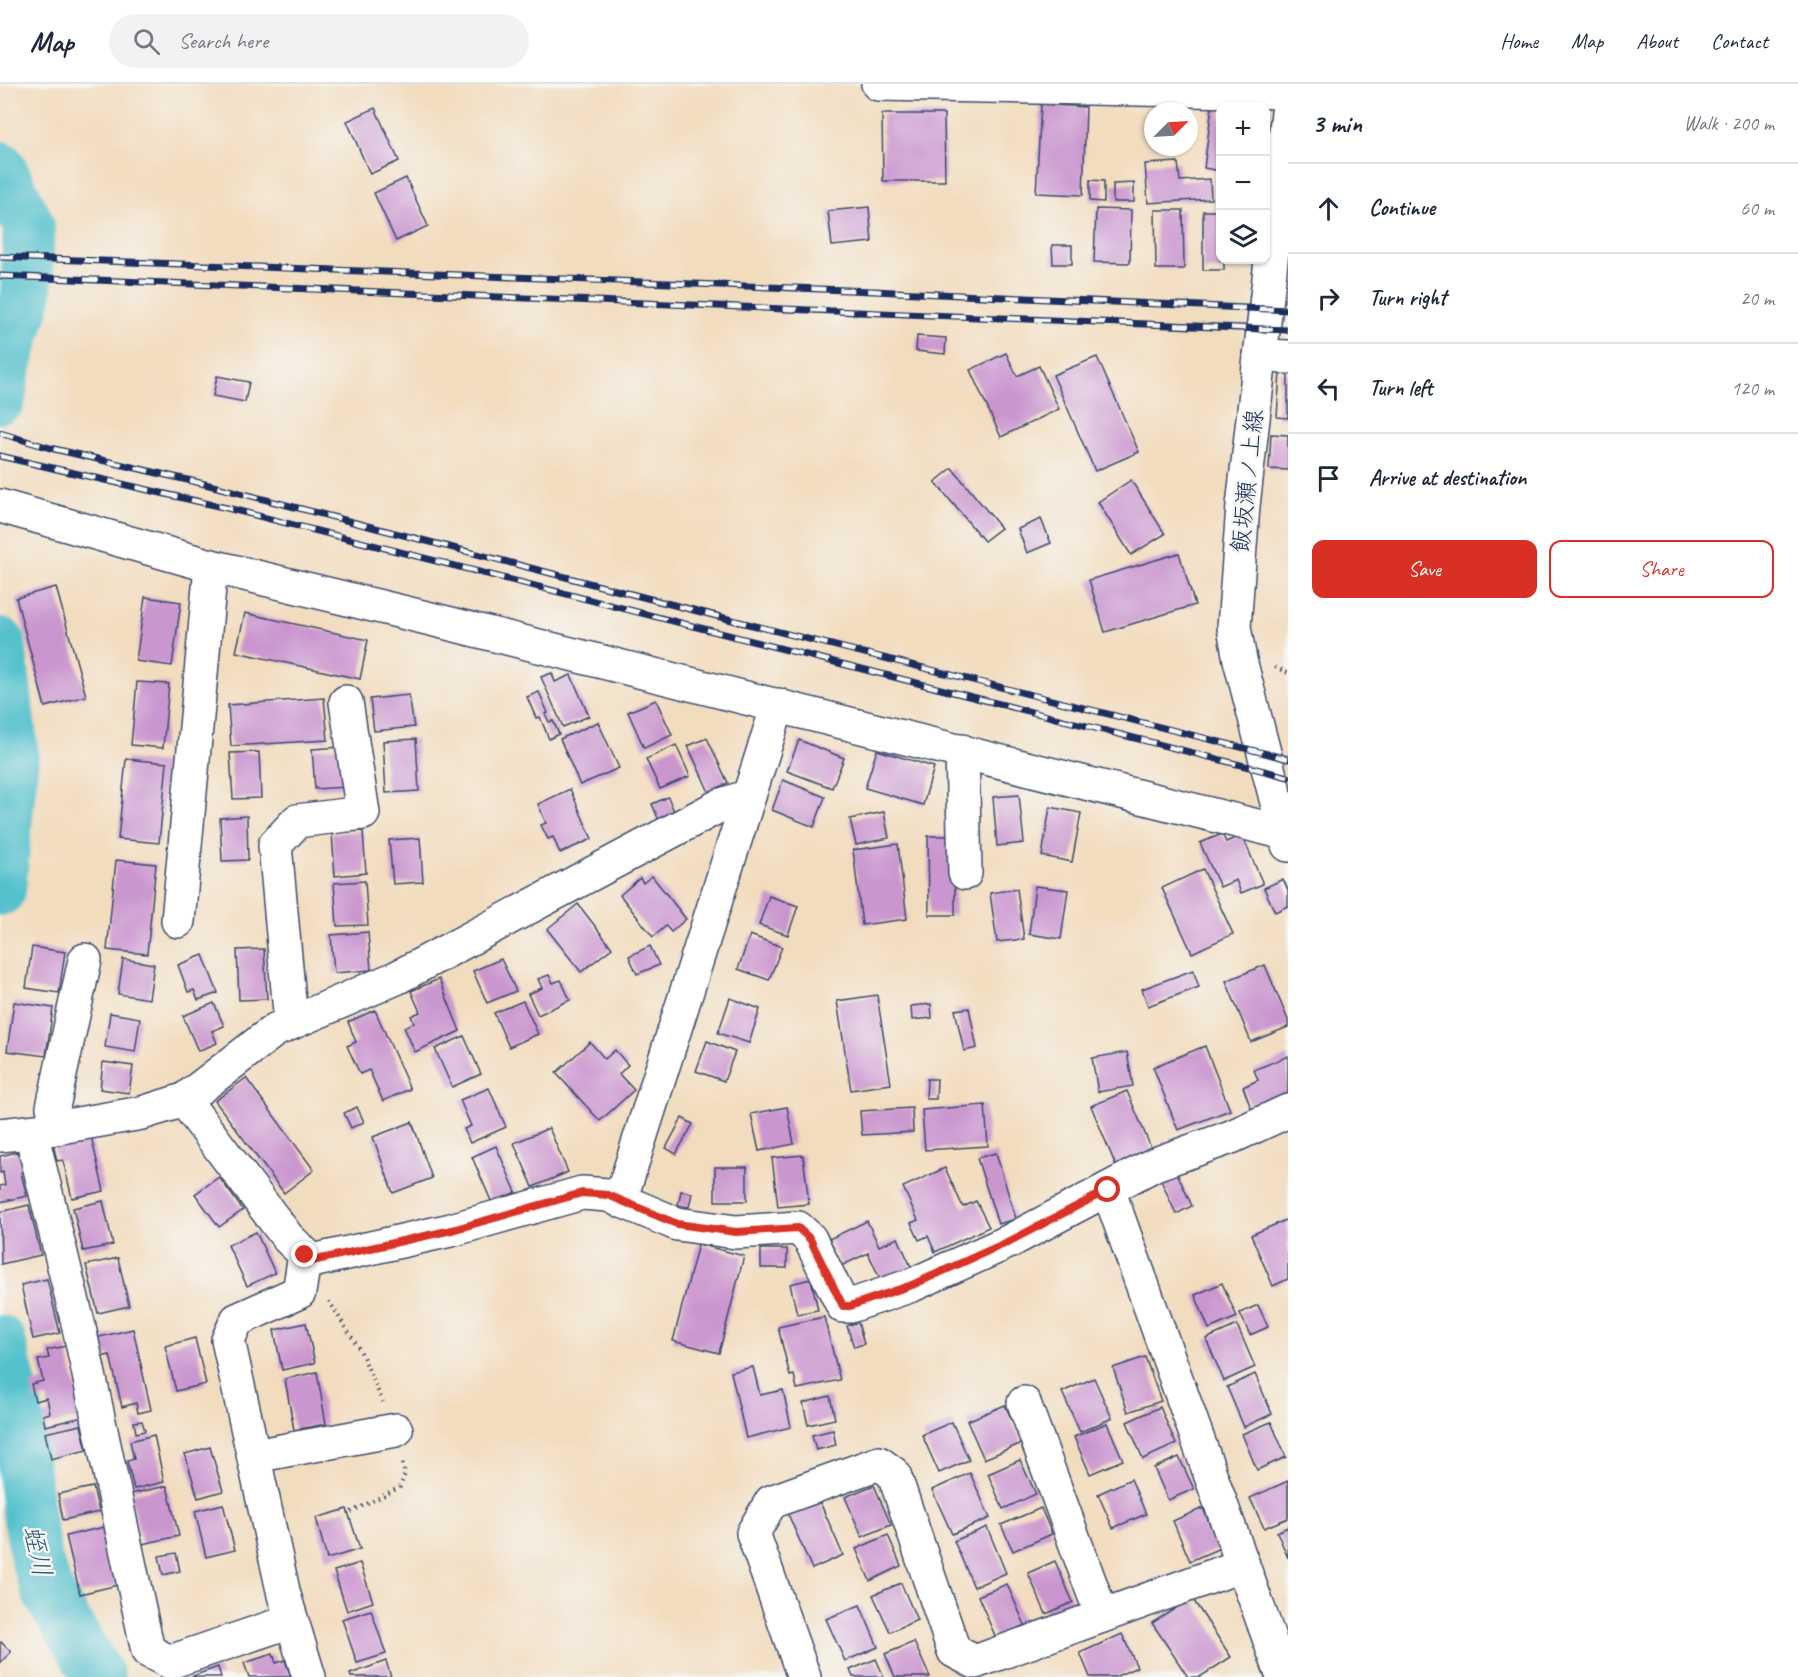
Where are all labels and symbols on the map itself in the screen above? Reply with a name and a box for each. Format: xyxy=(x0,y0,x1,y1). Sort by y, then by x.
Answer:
north arrow xyxy=(1144,102,1198,156)
street label: 飯坂瀬ノ上線 xyxy=(1225,408,1269,554)
route start xyxy=(1094,1176,1120,1202)
route end xyxy=(291,1241,317,1267)
water label: 蛭川 xyxy=(16,1522,59,1580)

